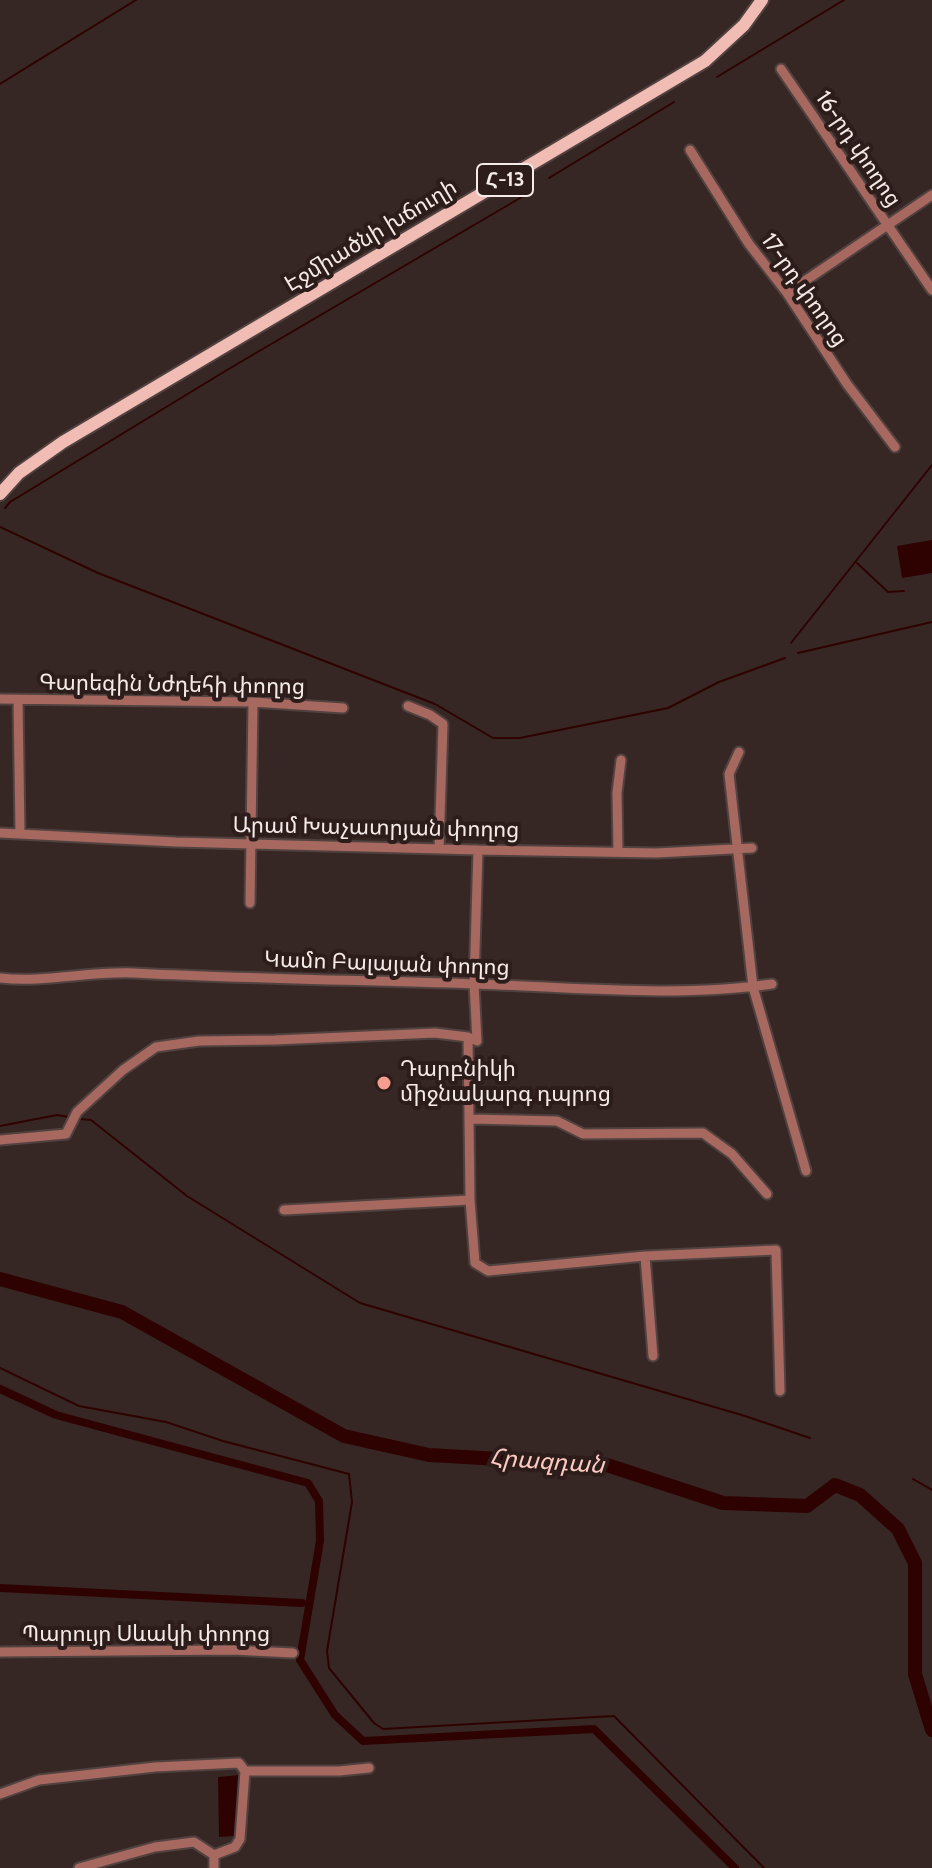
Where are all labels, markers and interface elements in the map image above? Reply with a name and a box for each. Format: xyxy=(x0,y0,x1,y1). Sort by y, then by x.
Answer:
street label: 16-րդ փողոց xyxy=(810,86,906,212)
road number: Հ-13 xyxy=(477,164,533,196)
street label: Էջմիածնի խճուղի xyxy=(280,174,462,298)
street label: 17-րդ փողոց xyxy=(755,228,853,352)
street label: Գարեգին Նժդեհի փողոց xyxy=(39,669,305,701)
street label: Արամ Խաչատրյան փողոց xyxy=(232,812,520,844)
street label: Կամո Բալայան փողոց xyxy=(264,947,510,981)
place label: Դարբնիկի միջնակարգ դպրոց xyxy=(400,1057,611,1108)
marker: Դարբնիկի միջնակարգ դպրոց xyxy=(375,1074,393,1092)
water label: Հրազդան xyxy=(489,1444,605,1480)
street label: Պարույր Սևակի փողոց xyxy=(22,1622,270,1648)

